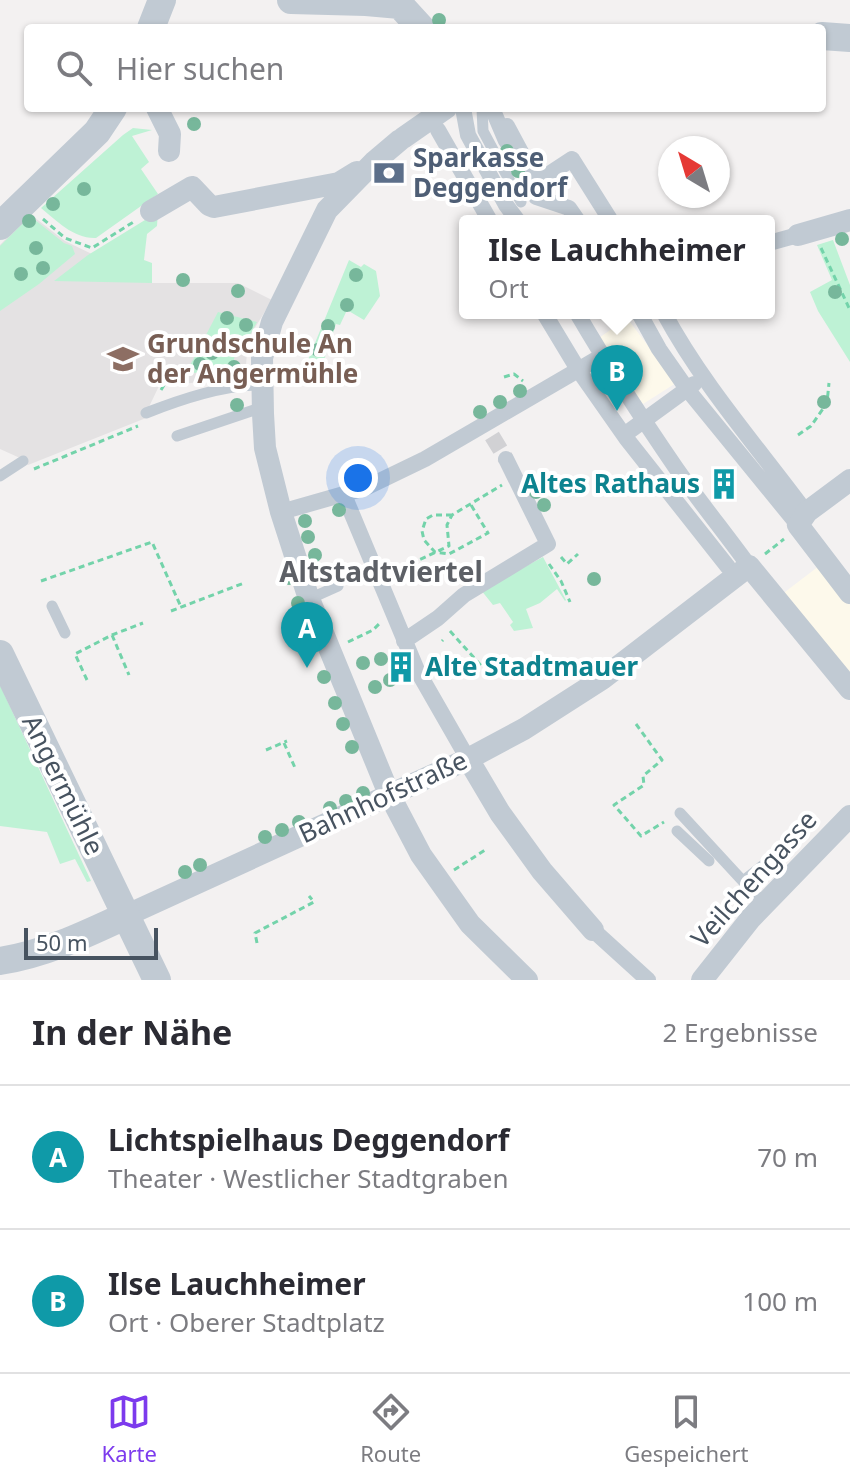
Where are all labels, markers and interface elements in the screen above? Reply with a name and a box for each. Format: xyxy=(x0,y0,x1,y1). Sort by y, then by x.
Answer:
search box xyxy=(24,24,826,112)
icon: search xyxy=(52,46,96,90)
text: Hier suchen xyxy=(116,48,284,89)
north arrow xyxy=(658,136,730,208)
place label: Sparkasse Deggendorf xyxy=(413,139,569,205)
bank icon: Sparkasse Deggendorf xyxy=(372,156,406,190)
popup xyxy=(459,215,775,319)
text: Ilse Lauchheimer xyxy=(488,229,746,270)
text: Ort xyxy=(488,270,529,306)
place label: Grundschule An der Angermühle xyxy=(147,325,358,391)
school or university icon: Grundschule An der Angermühle xyxy=(106,342,140,376)
pin: B xyxy=(591,345,643,411)
your location xyxy=(338,458,378,498)
place label: Altes Rathaus xyxy=(521,465,700,501)
building icon: Altes Rathaus xyxy=(707,467,741,501)
district label: Altstadtviertel xyxy=(279,552,483,590)
pin: A xyxy=(281,602,333,668)
place label: Alte Stadtmauer xyxy=(425,648,639,684)
building icon: Alte Stadtmauer xyxy=(384,650,418,684)
street label: Angermühle xyxy=(14,708,113,861)
street label: Bahnhofstraße xyxy=(292,741,473,851)
street label: Veilchengasse xyxy=(682,802,824,955)
scale bar xyxy=(24,924,158,960)
text: 50 m xyxy=(36,927,87,957)
text: In der Nähe xyxy=(32,1009,232,1055)
text: 2 Ergebnisse xyxy=(662,1014,818,1050)
text: Lichtspielhaus Deggendorf xyxy=(108,1119,509,1160)
text: A xyxy=(49,1139,67,1175)
text: 70 m xyxy=(757,1139,818,1175)
text: Theater · Westlicher Stadtgraben xyxy=(108,1160,508,1196)
text: Ilse Lauchheimer xyxy=(108,1263,366,1304)
text: B xyxy=(49,1283,67,1319)
text: 100 m xyxy=(742,1283,818,1319)
text: Ort · Oberer Stadtplatz xyxy=(108,1304,385,1340)
tab: Karte xyxy=(102,1390,157,1468)
tab: Route xyxy=(360,1390,421,1468)
tab: Gespeichert xyxy=(624,1390,748,1468)

